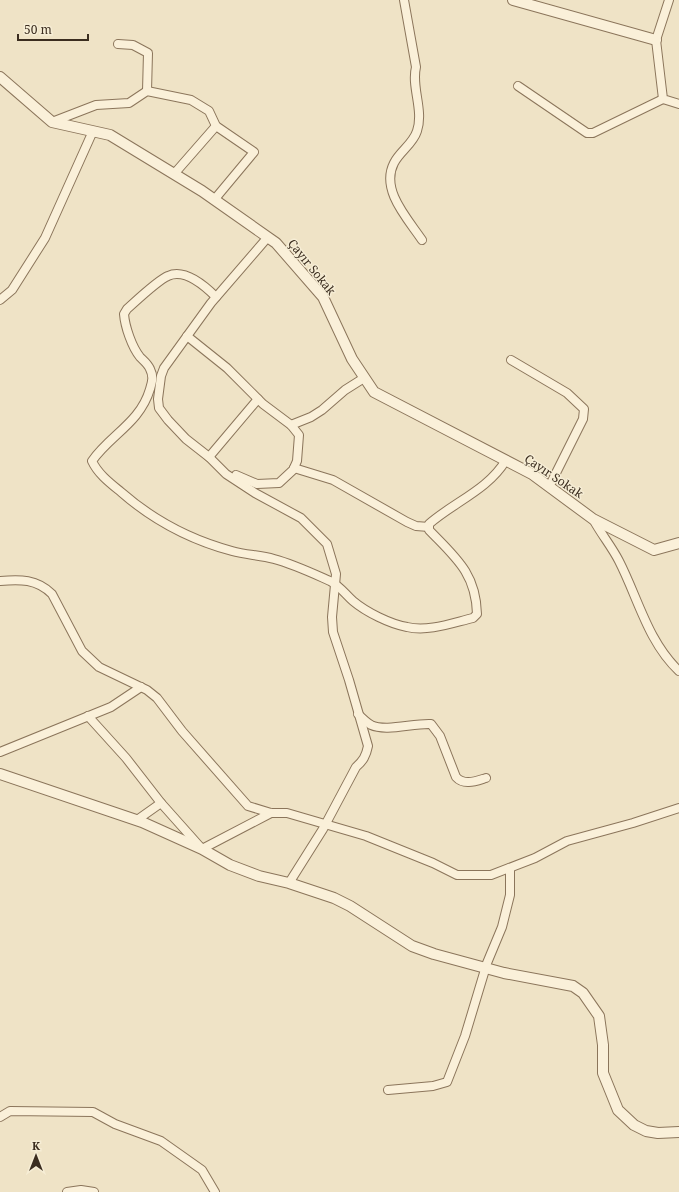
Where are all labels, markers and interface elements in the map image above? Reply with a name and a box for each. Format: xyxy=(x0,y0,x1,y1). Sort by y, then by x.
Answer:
scale bar xyxy=(18,16,88,42)
text: 50 m xyxy=(24,21,52,38)
street label: Çayır Sokak xyxy=(284,235,340,299)
street label: Çayır Sokak xyxy=(521,450,588,502)
north arrow xyxy=(16,1136,56,1176)
text: K xyxy=(32,1138,41,1153)

